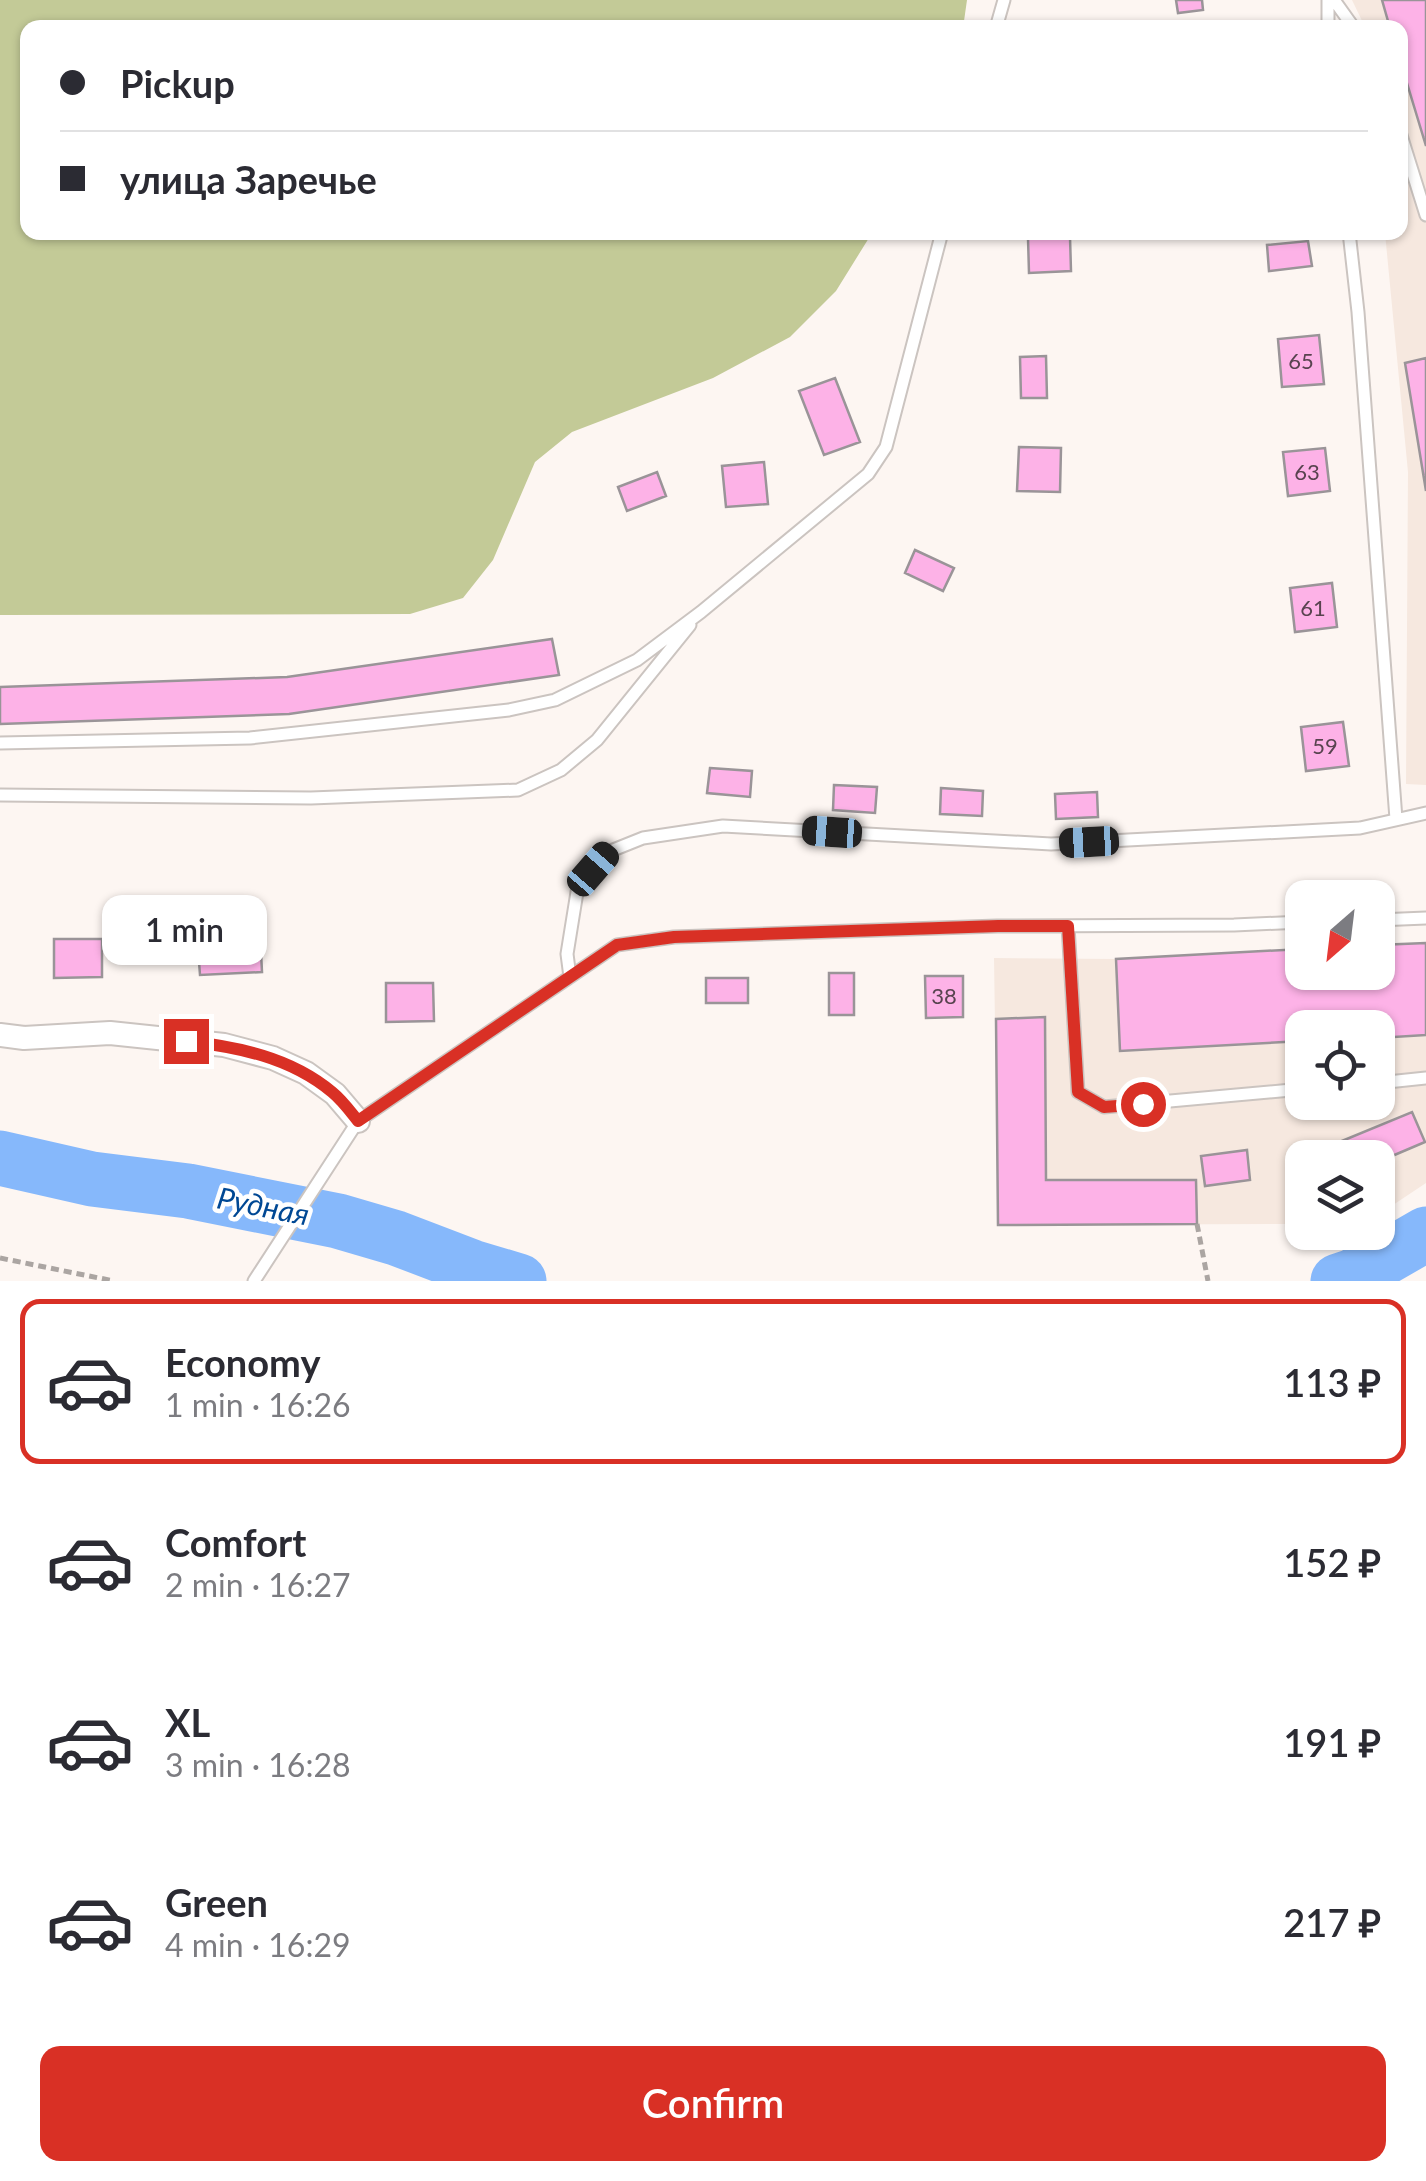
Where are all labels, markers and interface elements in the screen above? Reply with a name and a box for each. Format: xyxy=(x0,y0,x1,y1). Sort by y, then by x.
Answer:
text: Pickup xyxy=(120,60,235,106)
text: улица Заречье xyxy=(120,156,377,202)
house number: 65 xyxy=(1288,347,1314,374)
house number: 63 xyxy=(1294,458,1320,485)
house number: 61 xyxy=(1300,594,1326,621)
house number: 59 xyxy=(1312,732,1338,759)
car xyxy=(801,815,863,849)
car xyxy=(1058,825,1120,859)
car xyxy=(562,837,624,901)
north arrow xyxy=(1285,880,1395,990)
map controls xyxy=(1285,880,1395,1250)
callout: 1 min xyxy=(104,896,268,966)
text: 1 min xyxy=(145,910,224,949)
house number: 38 xyxy=(931,982,957,1009)
button: locate xyxy=(1285,1010,1395,1120)
route end xyxy=(164,1019,209,1064)
route start xyxy=(1121,1082,1166,1127)
button: layers xyxy=(1285,1140,1395,1250)
water label: Рудная xyxy=(214,1179,312,1232)
icon: car xyxy=(45,1337,135,1427)
text: Economy xyxy=(165,1339,320,1385)
text: 113 ₽ xyxy=(1283,1359,1381,1405)
text: 1 min · 16:26 xyxy=(165,1385,351,1424)
icon: car xyxy=(45,1517,135,1607)
text: Comfort xyxy=(165,1519,306,1565)
text: 152 ₽ xyxy=(1283,1539,1381,1585)
text: 2 min · 16:27 xyxy=(165,1565,351,1604)
icon: car xyxy=(45,1697,135,1787)
text: XL xyxy=(165,1699,210,1745)
text: 191 ₽ xyxy=(1283,1719,1381,1765)
text: 3 min · 16:28 xyxy=(165,1745,351,1784)
icon: car xyxy=(45,1877,135,1967)
text: Green xyxy=(165,1879,268,1925)
text: 217 ₽ xyxy=(1283,1899,1381,1945)
text: 4 min · 16:29 xyxy=(165,1925,351,1964)
button: Confirm xyxy=(40,2046,1386,2161)

